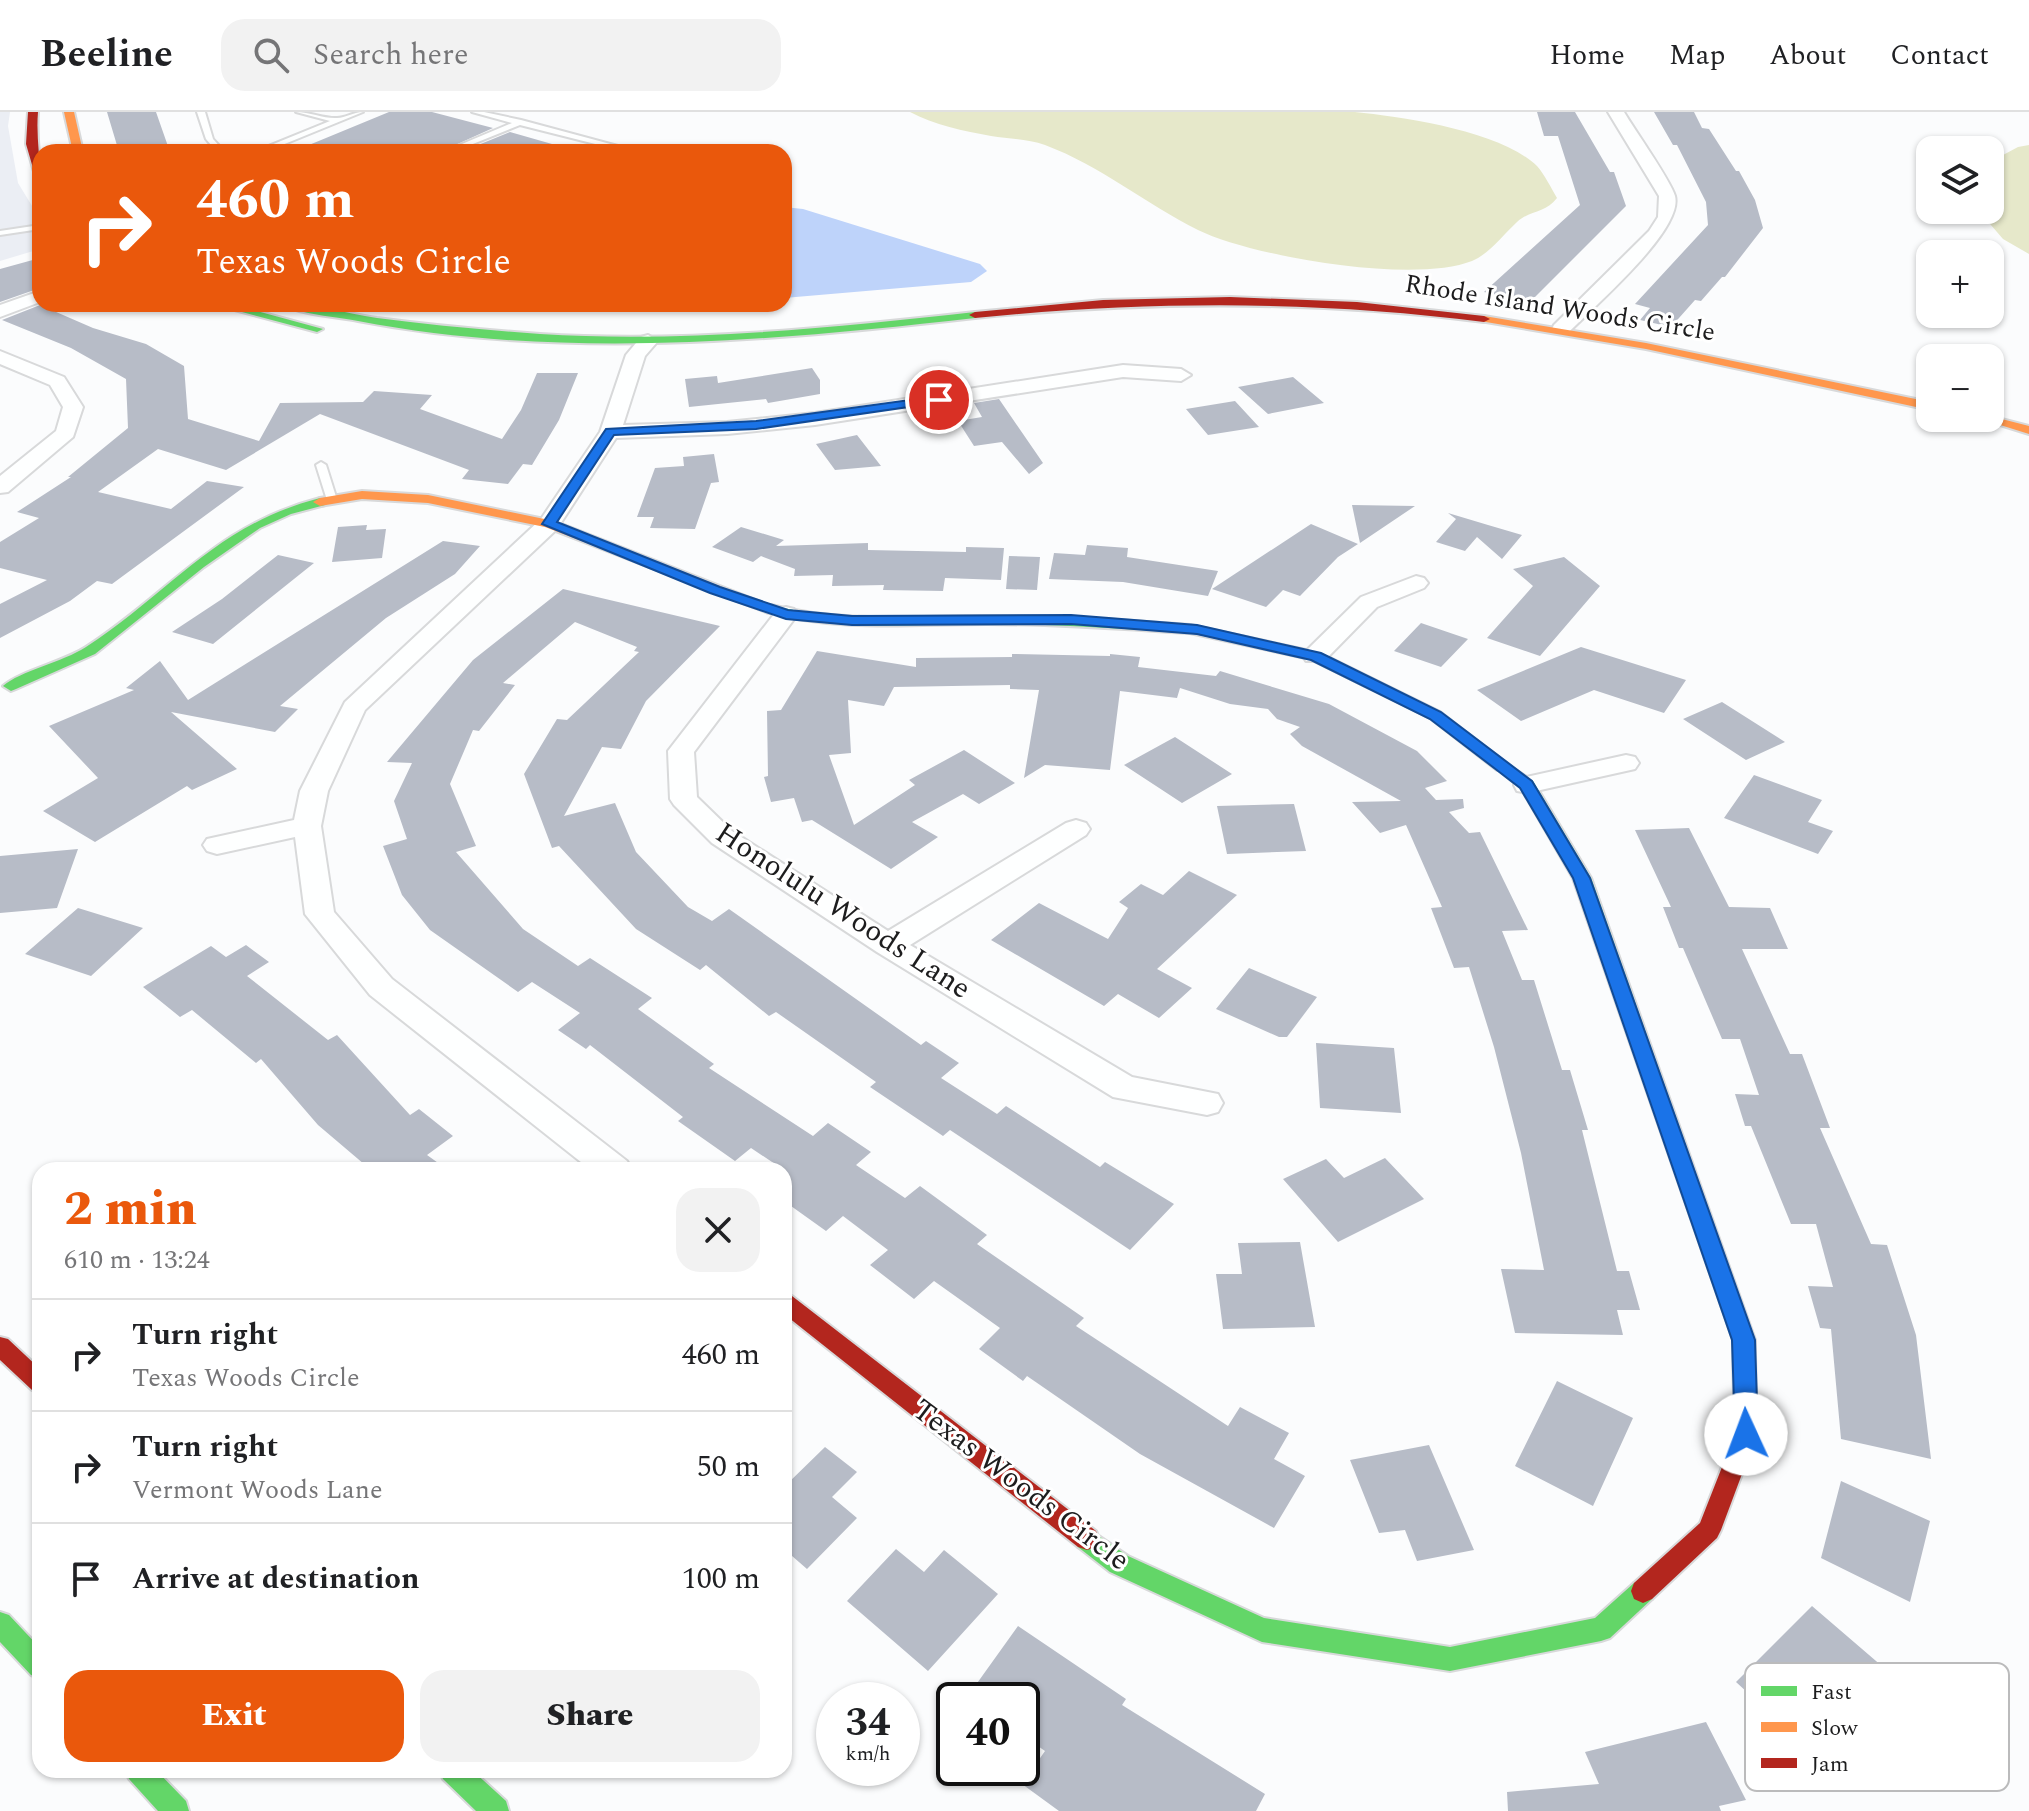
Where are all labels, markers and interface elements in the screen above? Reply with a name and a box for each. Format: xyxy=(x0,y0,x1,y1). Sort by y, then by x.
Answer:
search box xyxy=(221,19,781,91)
text: Beeline xyxy=(40,26,173,84)
text: Search here xyxy=(313,32,469,78)
icon: search xyxy=(249,33,293,77)
text: Home xyxy=(1549,34,1625,77)
text: Map xyxy=(1669,34,1725,77)
text: About xyxy=(1769,34,1846,77)
text: Contact xyxy=(1890,34,1989,77)
map controls xyxy=(1916,136,2004,432)
button: layers xyxy=(1916,136,2004,224)
text: 460 m xyxy=(196,158,355,243)
icon: right xyxy=(64,176,168,280)
text: Texas Woods Circle xyxy=(196,235,511,290)
button: + xyxy=(1916,240,2004,328)
street label: Rhode Island Woods Circle xyxy=(1402,264,1718,352)
button: − xyxy=(1916,344,2004,432)
pin xyxy=(905,366,973,434)
icon: arrive xyxy=(917,378,961,422)
street label: Honolulu Woods Lane xyxy=(706,811,980,1011)
text: 2 min xyxy=(64,1173,197,1246)
button: close xyxy=(676,1188,760,1272)
text: 610 m · 13:24 xyxy=(64,1240,210,1280)
text: Turn right xyxy=(132,1312,278,1358)
text: 460 m xyxy=(682,1332,760,1378)
icon: right xyxy=(64,1333,108,1377)
text: Texas Woods Circle xyxy=(132,1358,360,1398)
street label: Texas Woods Circle xyxy=(902,1388,1140,1582)
position arrow xyxy=(1704,1392,1788,1476)
text: Turn right xyxy=(132,1424,278,1470)
text: 50 m xyxy=(697,1444,760,1490)
icon: right xyxy=(64,1445,108,1489)
text: Vermont Woods Lane xyxy=(132,1470,383,1510)
text: Arrive at destination xyxy=(132,1556,419,1602)
text: 100 m xyxy=(682,1556,760,1602)
icon: arrive xyxy=(64,1557,108,1601)
legend xyxy=(1745,1663,2009,1791)
button: Exit xyxy=(64,1670,404,1762)
button: Share xyxy=(420,1670,760,1762)
text: Fast xyxy=(1811,1676,1852,1709)
speed limit sign: 40 xyxy=(936,1682,1040,1786)
text: 34 xyxy=(846,1693,890,1754)
text: Slow xyxy=(1811,1712,1859,1745)
text: km/h xyxy=(846,1739,891,1769)
text: Jam xyxy=(1811,1748,1849,1781)

